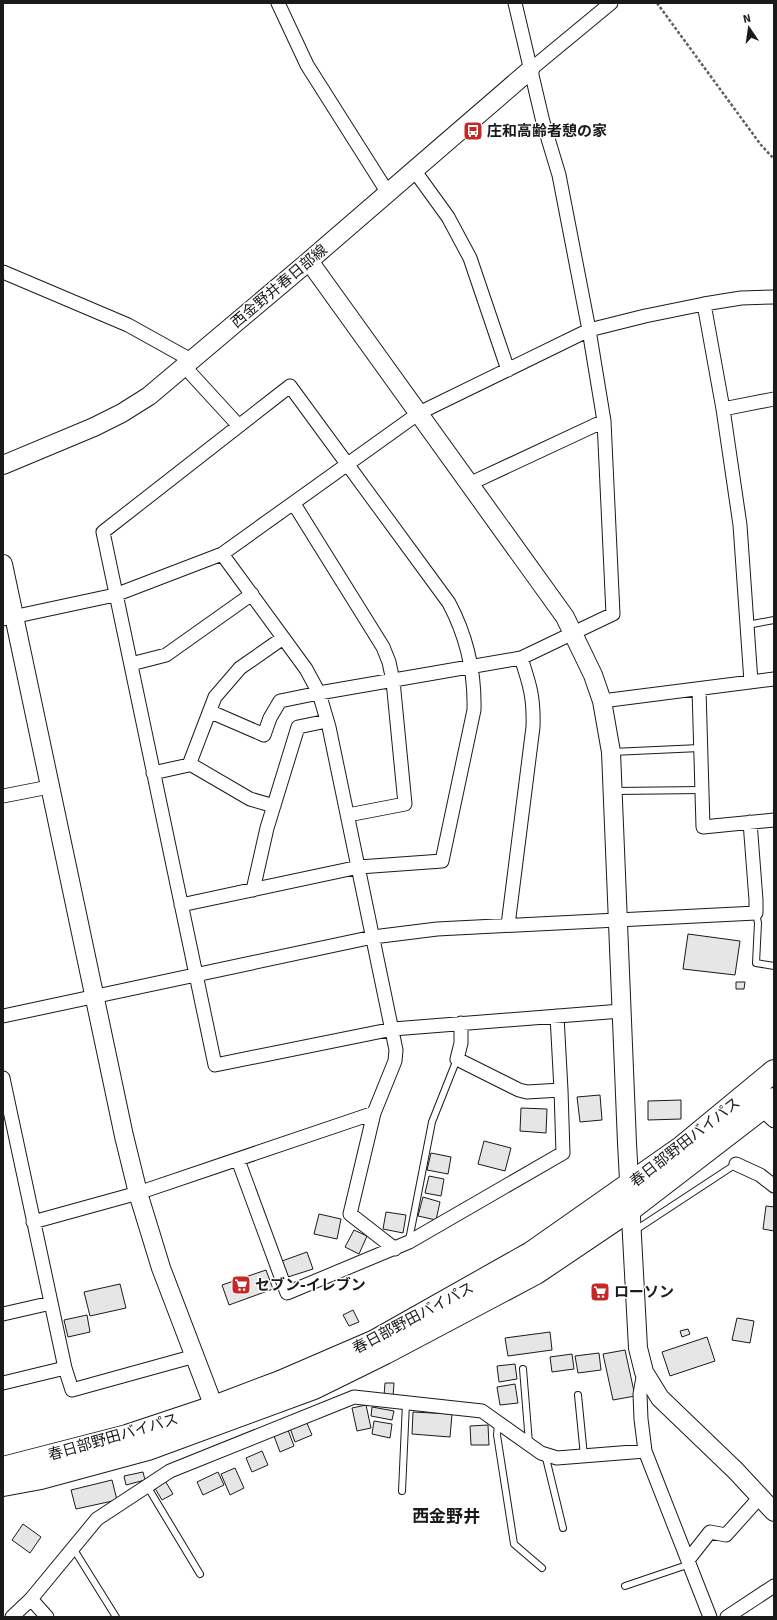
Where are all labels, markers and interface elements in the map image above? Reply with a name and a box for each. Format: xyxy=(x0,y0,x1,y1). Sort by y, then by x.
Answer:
north arrow xyxy=(729,8,769,48)
text: N xyxy=(742,12,752,26)
bus stop icon: 庄和高齢者憩の家 xyxy=(462,120,484,142)
place label: 庄和高齢者憩の家 xyxy=(487,122,607,140)
street label: 西金野井春日部線 xyxy=(227,241,331,331)
street label: 春日部野田バイパス xyxy=(626,1093,744,1191)
supermarket icon: セブン-イレブン xyxy=(230,1274,252,1296)
place label: セブン-イレブン xyxy=(255,1276,366,1294)
street label: 春日部野田バイパス xyxy=(349,1278,477,1358)
supermarket icon: ローソン xyxy=(589,1281,611,1303)
place label: ローソン xyxy=(614,1283,674,1301)
street label: 春日部野田バイパス xyxy=(46,1410,180,1464)
district label: 西金野井 xyxy=(412,1506,480,1527)

